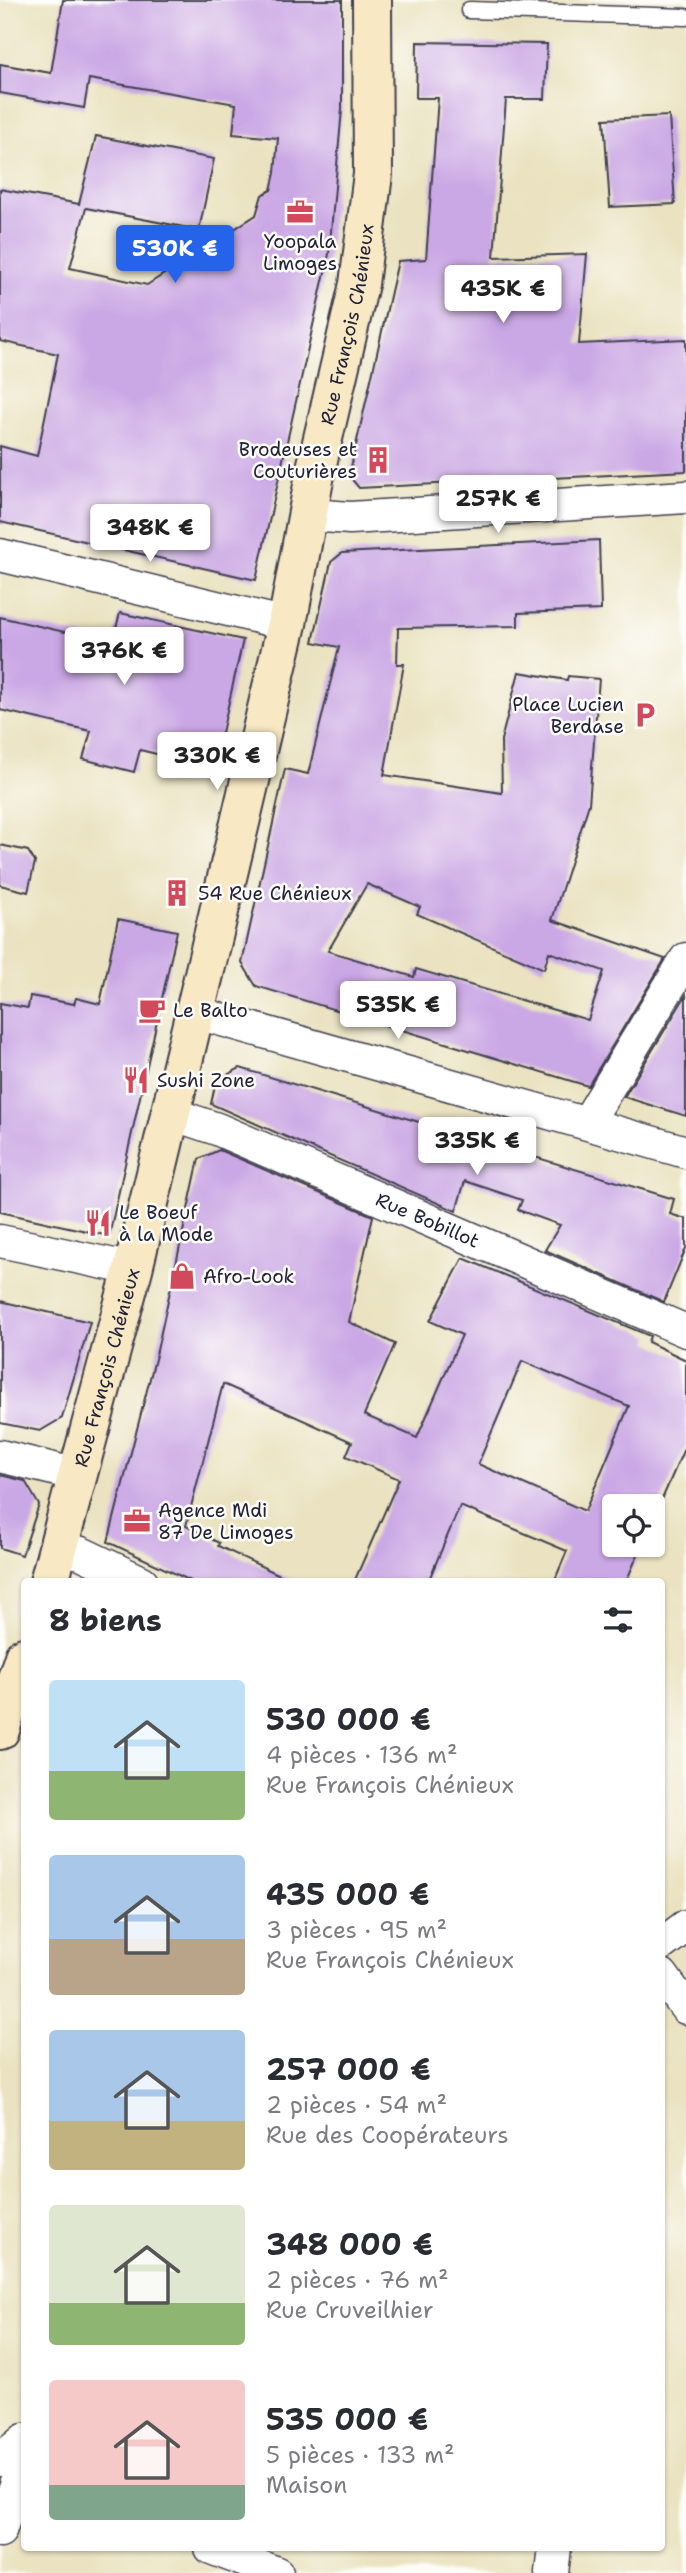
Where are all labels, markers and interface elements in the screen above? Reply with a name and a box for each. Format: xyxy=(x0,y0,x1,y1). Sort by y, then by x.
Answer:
office icon: Yoopala Limoges xyxy=(285,197,315,227)
street label: Rue François Chénieux xyxy=(314,222,379,427)
pin: 530K € xyxy=(118,226,232,285)
place label: Yoopala Limoges xyxy=(263,229,337,276)
text: 530K € xyxy=(132,233,218,263)
pin: 435K € xyxy=(446,266,560,325)
text: 435K € xyxy=(461,273,545,303)
place label: Brodeuses et Couturières xyxy=(239,437,357,484)
building icon: Brodeuses et Couturières xyxy=(363,445,393,475)
pin: 257K € xyxy=(441,476,555,535)
text: 257K € xyxy=(455,483,541,513)
pin: 348K € xyxy=(93,504,207,564)
text: 348K € xyxy=(106,512,194,542)
pin: 376K € xyxy=(67,628,181,687)
text: 376K € xyxy=(81,635,167,665)
place label: Place Lucien Berdase xyxy=(512,692,624,739)
parking icon: Place Lucien Berdase xyxy=(630,700,660,730)
pin: 330K € xyxy=(160,732,274,792)
text: 330K € xyxy=(173,740,261,770)
building icon: 54 Rue Chénieux xyxy=(162,878,192,908)
place label: 54 Rue Chénieux xyxy=(198,881,351,906)
pin: 535K € xyxy=(341,982,455,1041)
text: 535K € xyxy=(356,989,440,1019)
cafe icon: Le Balto xyxy=(137,995,167,1025)
place label: Le Balto xyxy=(173,998,248,1023)
restaurant icon: Sushi Zone xyxy=(121,1065,151,1095)
place label: Sushi Zone xyxy=(157,1068,255,1093)
pin: 335K € xyxy=(420,1118,534,1177)
text: 335K € xyxy=(434,1125,520,1155)
street label: Rue Bobillot xyxy=(372,1186,483,1253)
place label: Le Boeuf à la Mode xyxy=(119,1200,213,1247)
restaurant icon: Le Boeuf à la Mode xyxy=(83,1208,113,1238)
shop icon: Afro-Look xyxy=(167,1261,197,1291)
place label: Afro-Look xyxy=(203,1264,295,1289)
street label: Rue François Chénieux xyxy=(68,1265,145,1470)
map controls xyxy=(602,1494,665,1557)
button: locate xyxy=(602,1494,665,1557)
place label: Agence Mdi 87 De Limoges xyxy=(158,1498,294,1545)
office icon: Agence Mdi 87 De Limoges xyxy=(122,1506,152,1536)
text: 8 biens xyxy=(49,1600,162,1641)
icon: filters xyxy=(599,1601,637,1639)
text: 530 000 € xyxy=(266,1699,431,1740)
icon: home xyxy=(105,1708,189,1792)
text: 4 pièces · 136 m² xyxy=(266,1740,457,1770)
text: Rue François Chénieux xyxy=(266,1770,514,1800)
text: 435 000 € xyxy=(266,1874,430,1915)
icon: home xyxy=(105,1883,189,1967)
text: 3 pièces · 95 m² xyxy=(266,1915,447,1945)
text: Rue François Chénieux xyxy=(266,1945,514,1975)
text: 257 000 € xyxy=(266,2049,431,2090)
icon: home xyxy=(105,2058,189,2142)
text: 2 pièces · 54 m² xyxy=(266,2090,447,2120)
text: Rue des Coopérateurs xyxy=(266,2120,509,2150)
text: 348 000 € xyxy=(266,2224,433,2265)
icon: home xyxy=(105,2233,189,2317)
text: 2 pièces · 76 m² xyxy=(266,2265,449,2295)
text: Rue Cruveilhier xyxy=(266,2295,434,2325)
text: 535 000 € xyxy=(266,2399,428,2440)
icon: home xyxy=(105,2408,189,2492)
text: 5 pièces · 133 m² xyxy=(266,2440,455,2470)
text: Maison xyxy=(266,2470,347,2500)

